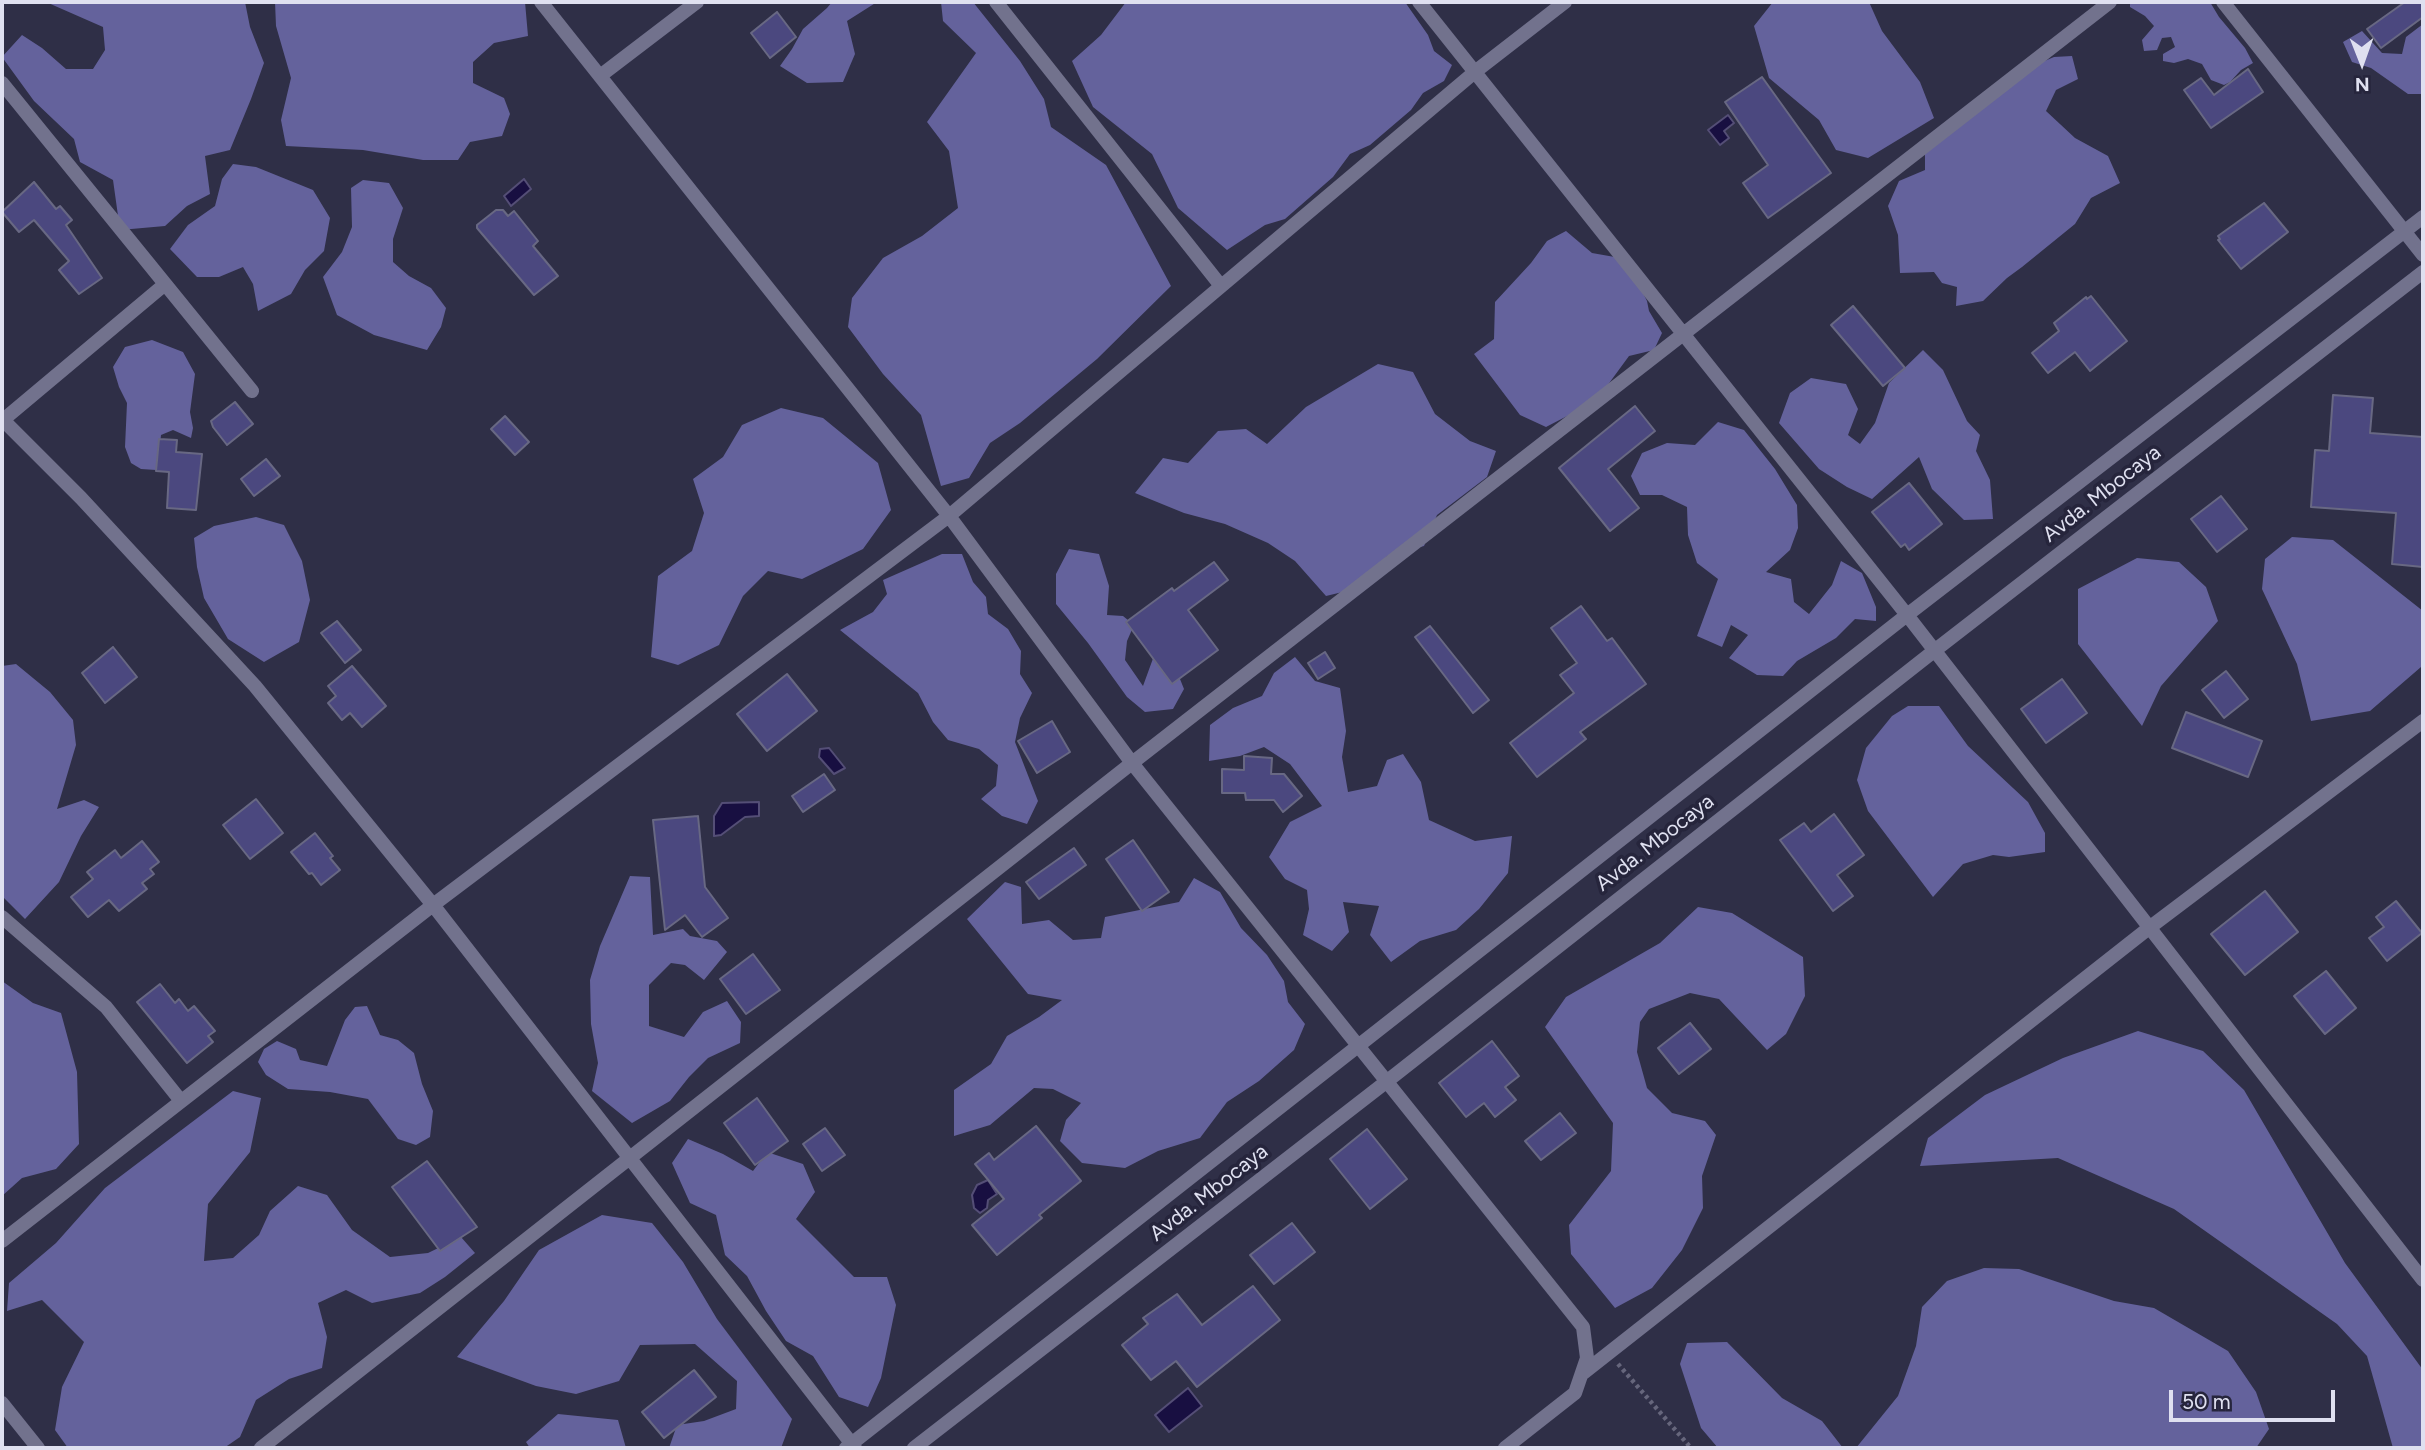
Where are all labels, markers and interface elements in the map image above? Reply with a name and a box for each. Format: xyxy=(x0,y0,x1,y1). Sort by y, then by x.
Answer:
north arrow xyxy=(2327,28,2397,98)
text: N xyxy=(2355,73,2370,96)
street label: Avda. Mbocaya xyxy=(2038,440,2166,548)
street label: Avda. Mbocaya xyxy=(1591,789,1719,897)
street label: Avda. Mbocaya xyxy=(1145,1139,1273,1247)
scale bar xyxy=(2173,1376,2339,1420)
text: 50 m xyxy=(2182,1389,2231,1414)

